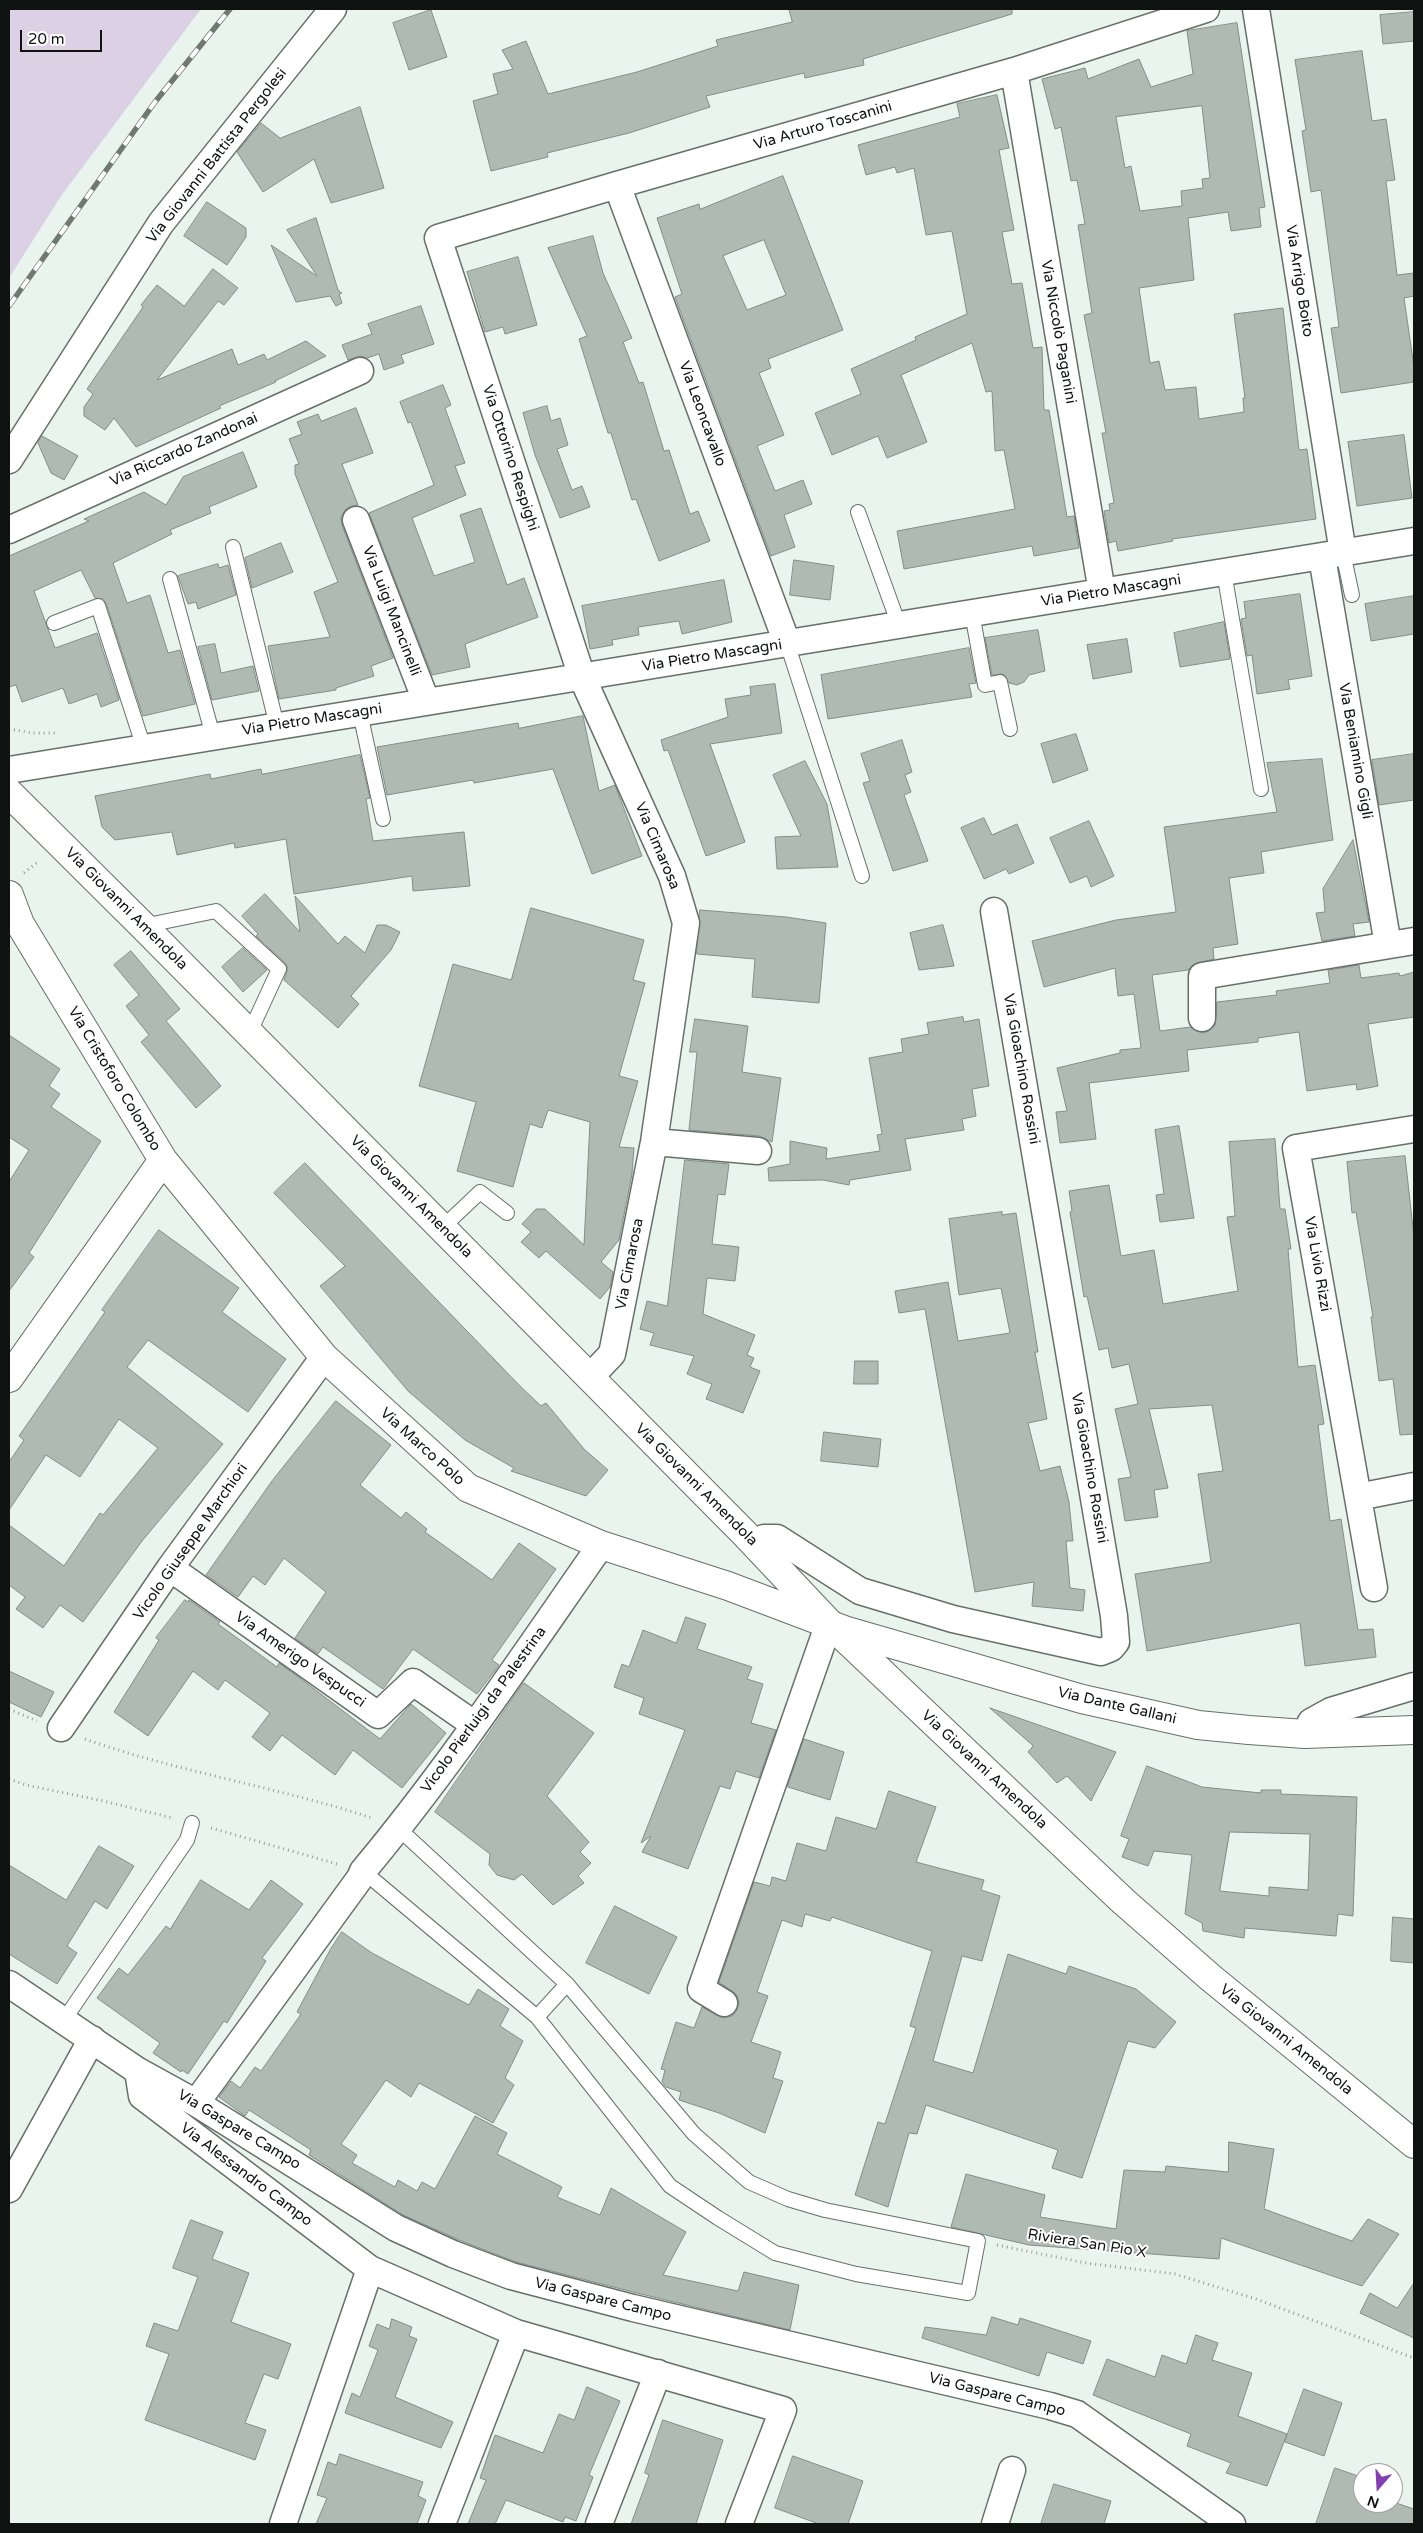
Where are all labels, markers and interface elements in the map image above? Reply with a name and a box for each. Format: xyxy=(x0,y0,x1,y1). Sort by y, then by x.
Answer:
scale bar xyxy=(22,20,105,52)
text: 20 m xyxy=(28,30,65,48)
street label: Via Giovanni Battista Pergolesi xyxy=(143,65,291,247)
street label: Via Arturo Toscanini xyxy=(752,98,894,154)
street label: Via Arrigo Boito xyxy=(1281,224,1317,338)
street label: Via Niccolò Paganini xyxy=(1037,259,1079,405)
street label: Via Leoncavallo xyxy=(675,359,729,469)
street label: Via Ottorino Respighi xyxy=(478,383,542,533)
street label: Via Riccardo Zandonai xyxy=(107,409,261,491)
street label: Via Luigi Mancinelli xyxy=(358,544,424,678)
street label: Via Pietro Mascagni xyxy=(1040,571,1182,611)
street label: Via Pietro Mascagni xyxy=(641,636,783,676)
street label: Via Beniamino Gigli xyxy=(1334,681,1376,821)
street label: Via Pietro Mascagni xyxy=(241,700,383,740)
street label: Via Cimarosa xyxy=(631,800,683,892)
street label: Via Giovanni Amendola xyxy=(61,844,191,974)
street label: Via Gioachino Rossini xyxy=(999,992,1043,1146)
street label: Via Cristoforo Colombo xyxy=(64,1003,164,1155)
street label: Via Giovanni Amendola xyxy=(346,1132,476,1262)
street label: Via Livio Rizzi xyxy=(1300,1215,1334,1313)
street label: Via Cimarosa xyxy=(612,1217,648,1311)
street label: Via Gioachino Rossini xyxy=(1067,1391,1111,1545)
street label: Via Marco Polo xyxy=(376,1404,468,1490)
street label: Via Giovanni Amendola xyxy=(631,1420,761,1550)
street label: Vicolo Giuseppe Marchiori xyxy=(130,1460,252,1624)
street label: Via Amerigo Vespucci xyxy=(231,1608,369,1712)
street label: Vicolo Pierluigi da Palestrina xyxy=(418,1623,550,1797)
street label: Via Dante Gallani xyxy=(1056,1684,1178,1728)
street label: Via Giovanni Amendola xyxy=(917,1707,1051,1833)
street label: Via Giovanni Amendola xyxy=(1216,1981,1356,2099)
street label: Via Gaspare Campo xyxy=(174,2086,304,2174)
street label: Via Alessandro Campo xyxy=(176,2119,316,2231)
street label: Riviera San Pio X xyxy=(1026,2226,1148,2262)
street label: Via Gaspare Campo xyxy=(533,2274,673,2326)
street label: Via Gaspare Campo xyxy=(927,2369,1067,2421)
north arrow xyxy=(1353,2463,1403,2513)
text: N xyxy=(1365,2492,1381,2512)

